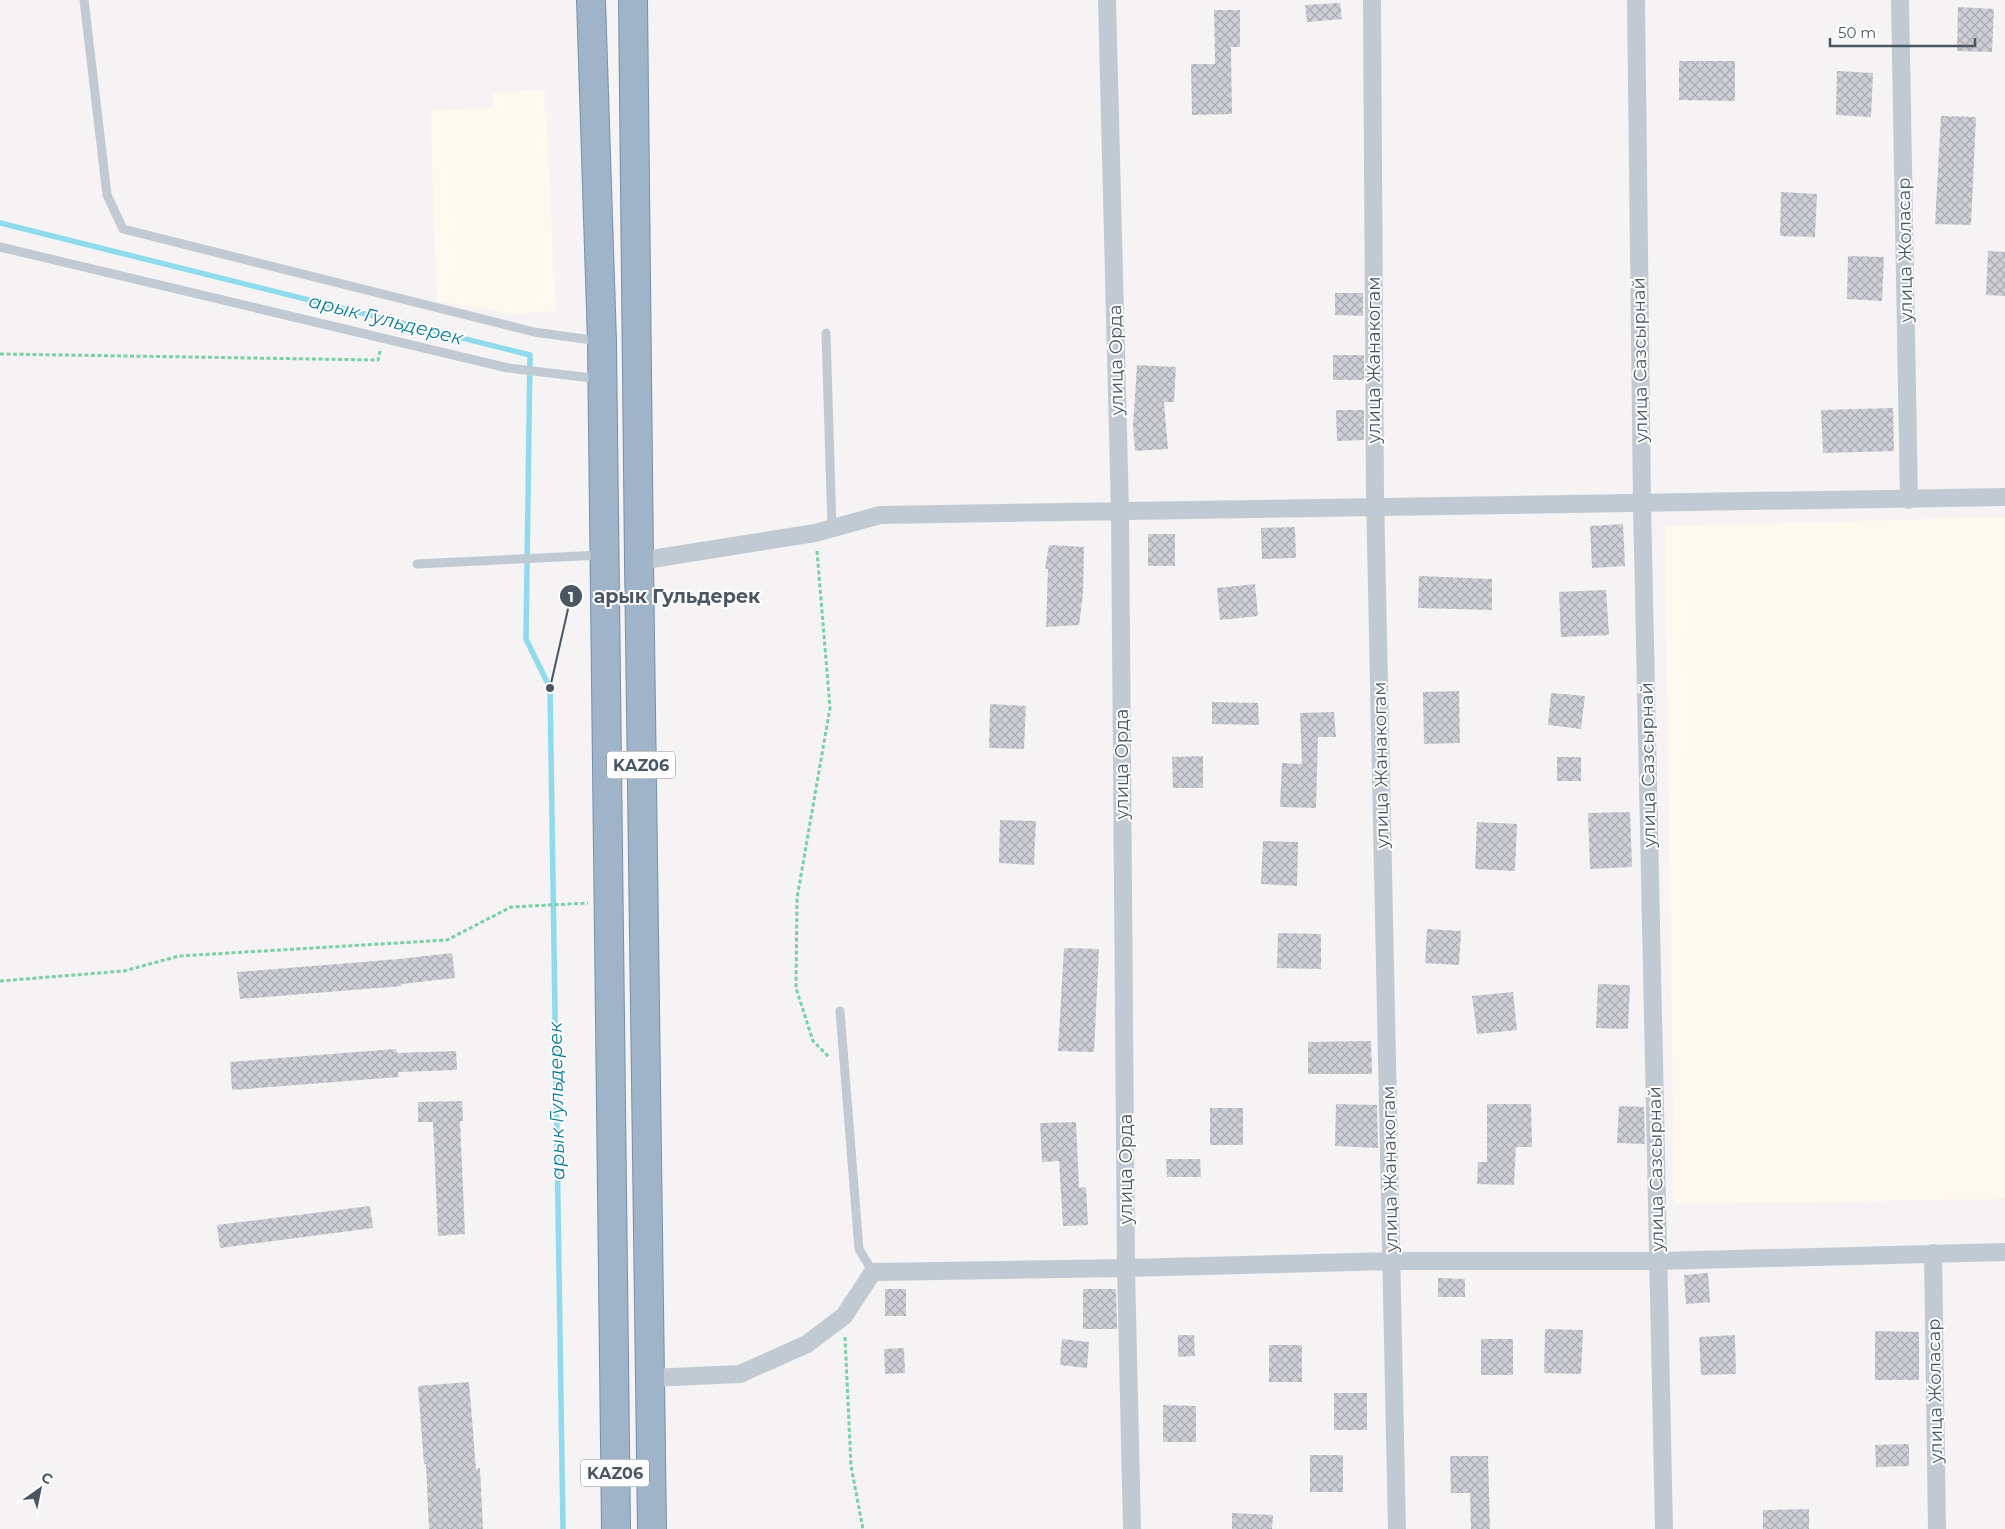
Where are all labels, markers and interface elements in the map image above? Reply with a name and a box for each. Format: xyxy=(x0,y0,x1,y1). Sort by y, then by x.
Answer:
scale bar xyxy=(1830,15,1975,47)
text: 50 m xyxy=(1838,23,1876,42)
street label: улица Жоласар xyxy=(1893,177,1917,324)
street label: улица Жанакогам xyxy=(1363,277,1385,444)
street label: улица Сазсырнай xyxy=(1628,277,1652,444)
water label: арык Гульдерек xyxy=(306,289,466,350)
street label: улица Орда xyxy=(1104,304,1128,417)
callout: арык Гульдерек xyxy=(559,579,771,613)
text: арык Гульдерек xyxy=(594,585,761,608)
text: 1 xyxy=(568,587,574,606)
street label: улица Жанакогам xyxy=(1369,681,1393,850)
street label: улица Сазсырнай xyxy=(1636,682,1660,849)
street label: улица Орда xyxy=(1111,709,1133,820)
road number: KАZ06 xyxy=(607,752,675,778)
water label: арык Гульдерек xyxy=(544,1021,569,1180)
street label: улица Жанакогам xyxy=(1378,1085,1402,1254)
street label: улица Сазсырнай xyxy=(1644,1086,1668,1253)
street label: улица Орда xyxy=(1115,1114,1137,1225)
street label: улица Жоласар xyxy=(1923,1318,1947,1465)
road number: KАZ06 xyxy=(581,1460,649,1486)
north arrow xyxy=(15,1464,65,1514)
text: С xyxy=(38,1468,56,1488)

